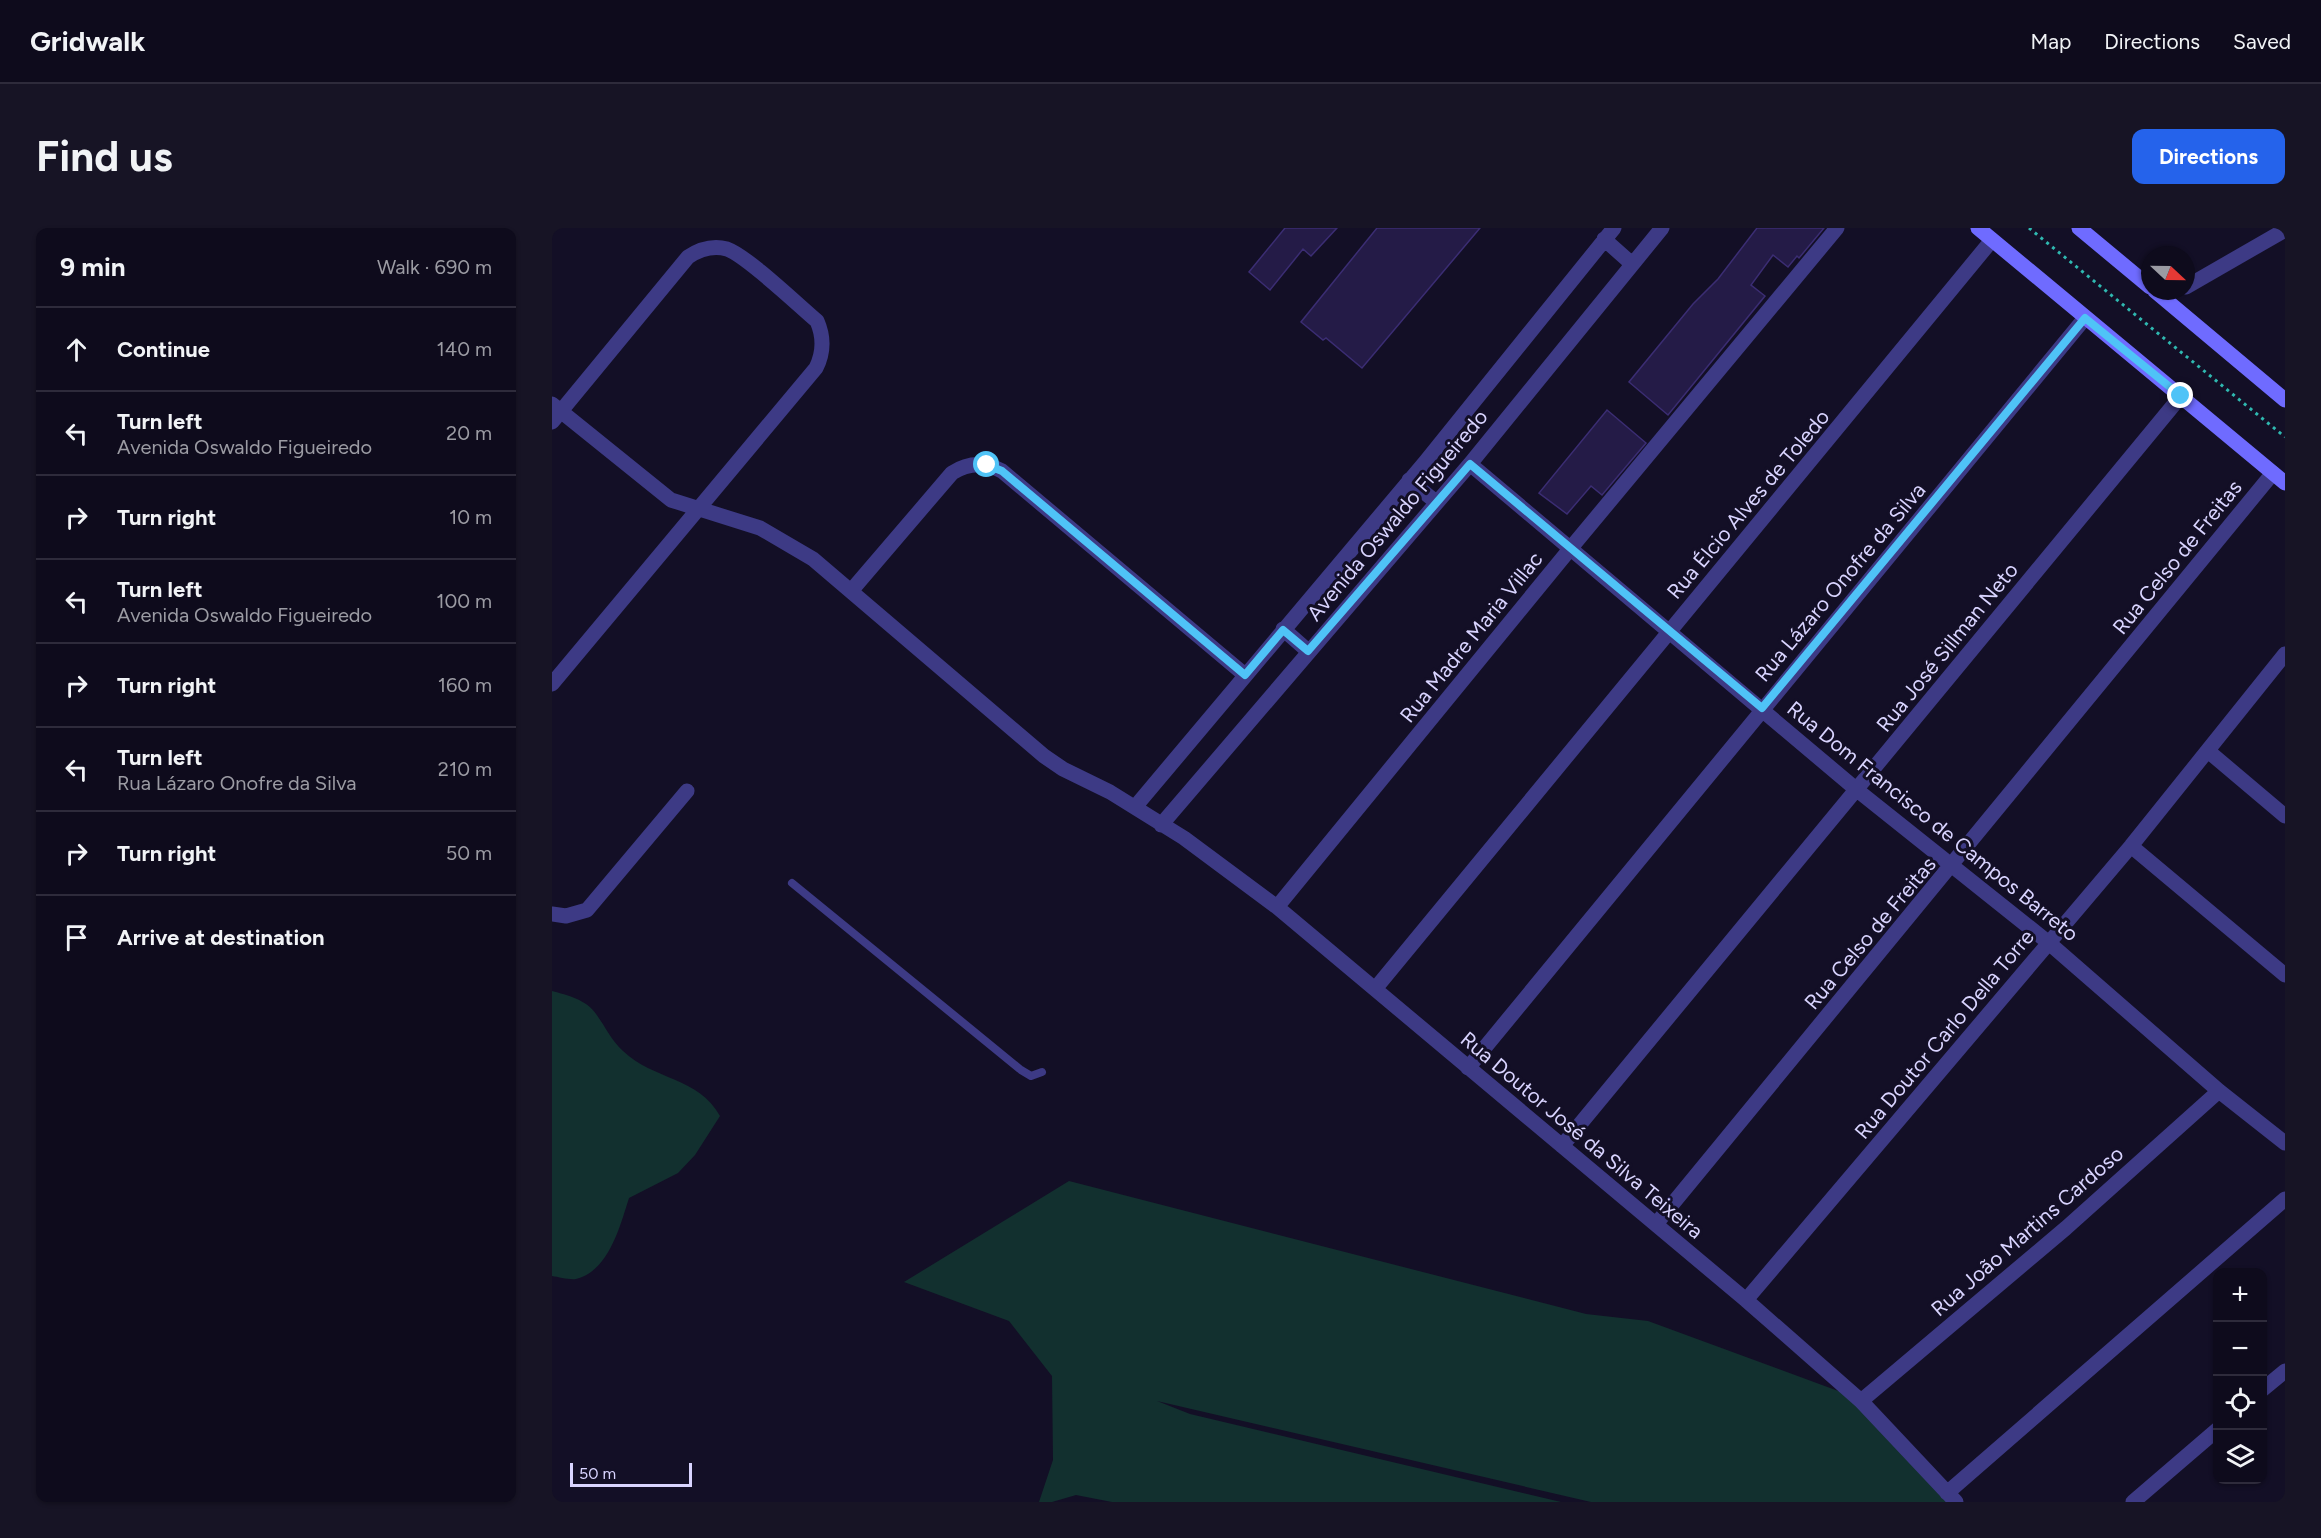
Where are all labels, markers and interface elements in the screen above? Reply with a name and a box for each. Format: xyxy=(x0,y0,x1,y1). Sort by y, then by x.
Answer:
text: Gridwalk xyxy=(30,24,145,58)
text: Map xyxy=(2030,29,2071,54)
text: Directions xyxy=(2104,29,2200,54)
text: Saved xyxy=(2233,29,2291,54)
button: Directions xyxy=(2132,129,2285,184)
text: Find us xyxy=(36,131,173,182)
north arrow xyxy=(2141,246,2195,300)
text: 9 min xyxy=(60,251,126,283)
text: Walk · 690 m xyxy=(377,255,492,279)
icon: ahead xyxy=(60,333,93,366)
text: Continue xyxy=(117,336,210,363)
text: 140 m xyxy=(437,337,492,361)
route end xyxy=(2167,382,2193,408)
street label: Avenida Oswaldo Figueiredo xyxy=(1301,404,1493,626)
street label: Rua Élcio Alves de Toledo xyxy=(1661,404,1835,604)
text: Turn left xyxy=(117,408,203,435)
icon: left xyxy=(60,417,93,450)
text: 20 m xyxy=(446,421,492,445)
text: Avenida Oswaldo Figueiredo xyxy=(117,435,372,459)
route start xyxy=(973,451,999,477)
street label: Rua Celso de Freitas xyxy=(2107,475,2247,639)
street label: Rua Lázaro Onofre da Silva xyxy=(1750,478,1930,686)
icon: right xyxy=(60,501,93,534)
text: Turn right xyxy=(117,504,216,531)
text: 10 m xyxy=(449,505,492,529)
street label: Rua Madre Maria Villac xyxy=(1394,547,1548,727)
street label: Rua José Sillman Neto xyxy=(1871,557,2023,737)
text: Turn left xyxy=(117,576,203,603)
icon: left xyxy=(60,585,93,618)
text: 100 m xyxy=(436,589,492,613)
text: Avenida Oswaldo Figueiredo xyxy=(117,603,372,627)
icon: right xyxy=(60,669,93,702)
text: Turn right xyxy=(117,672,216,699)
text: 160 m xyxy=(438,673,492,697)
street label: Rua Dom Francisco de Campos Barreto xyxy=(1782,696,2084,946)
text: Turn left xyxy=(117,744,203,771)
icon: left xyxy=(60,753,93,786)
text: 210 m xyxy=(438,757,492,781)
text: Rua Lázaro Onofre da Silva xyxy=(117,771,357,795)
icon: right xyxy=(60,837,93,870)
text: Turn right xyxy=(117,840,216,867)
text: 50 m xyxy=(446,841,492,865)
street label: Rua Celso de Freitas xyxy=(1799,852,1941,1014)
icon: arrive xyxy=(60,921,93,954)
text: Arrive at destination xyxy=(117,924,325,951)
street label: Rua Doutor Carlo Della Torre xyxy=(1849,924,2039,1144)
street label: Rua Doutor José da Silva Teixeira xyxy=(1456,1026,1708,1244)
street label: Rua João Martins Cardoso xyxy=(1926,1141,2128,1321)
map controls xyxy=(2213,1268,2267,1484)
button: + xyxy=(2213,1268,2267,1322)
button: − xyxy=(2213,1322,2267,1376)
button: locate xyxy=(2213,1376,2267,1430)
button: layers xyxy=(2213,1430,2267,1484)
scale bar xyxy=(570,1460,692,1488)
text: 50 m xyxy=(579,1464,616,1483)

